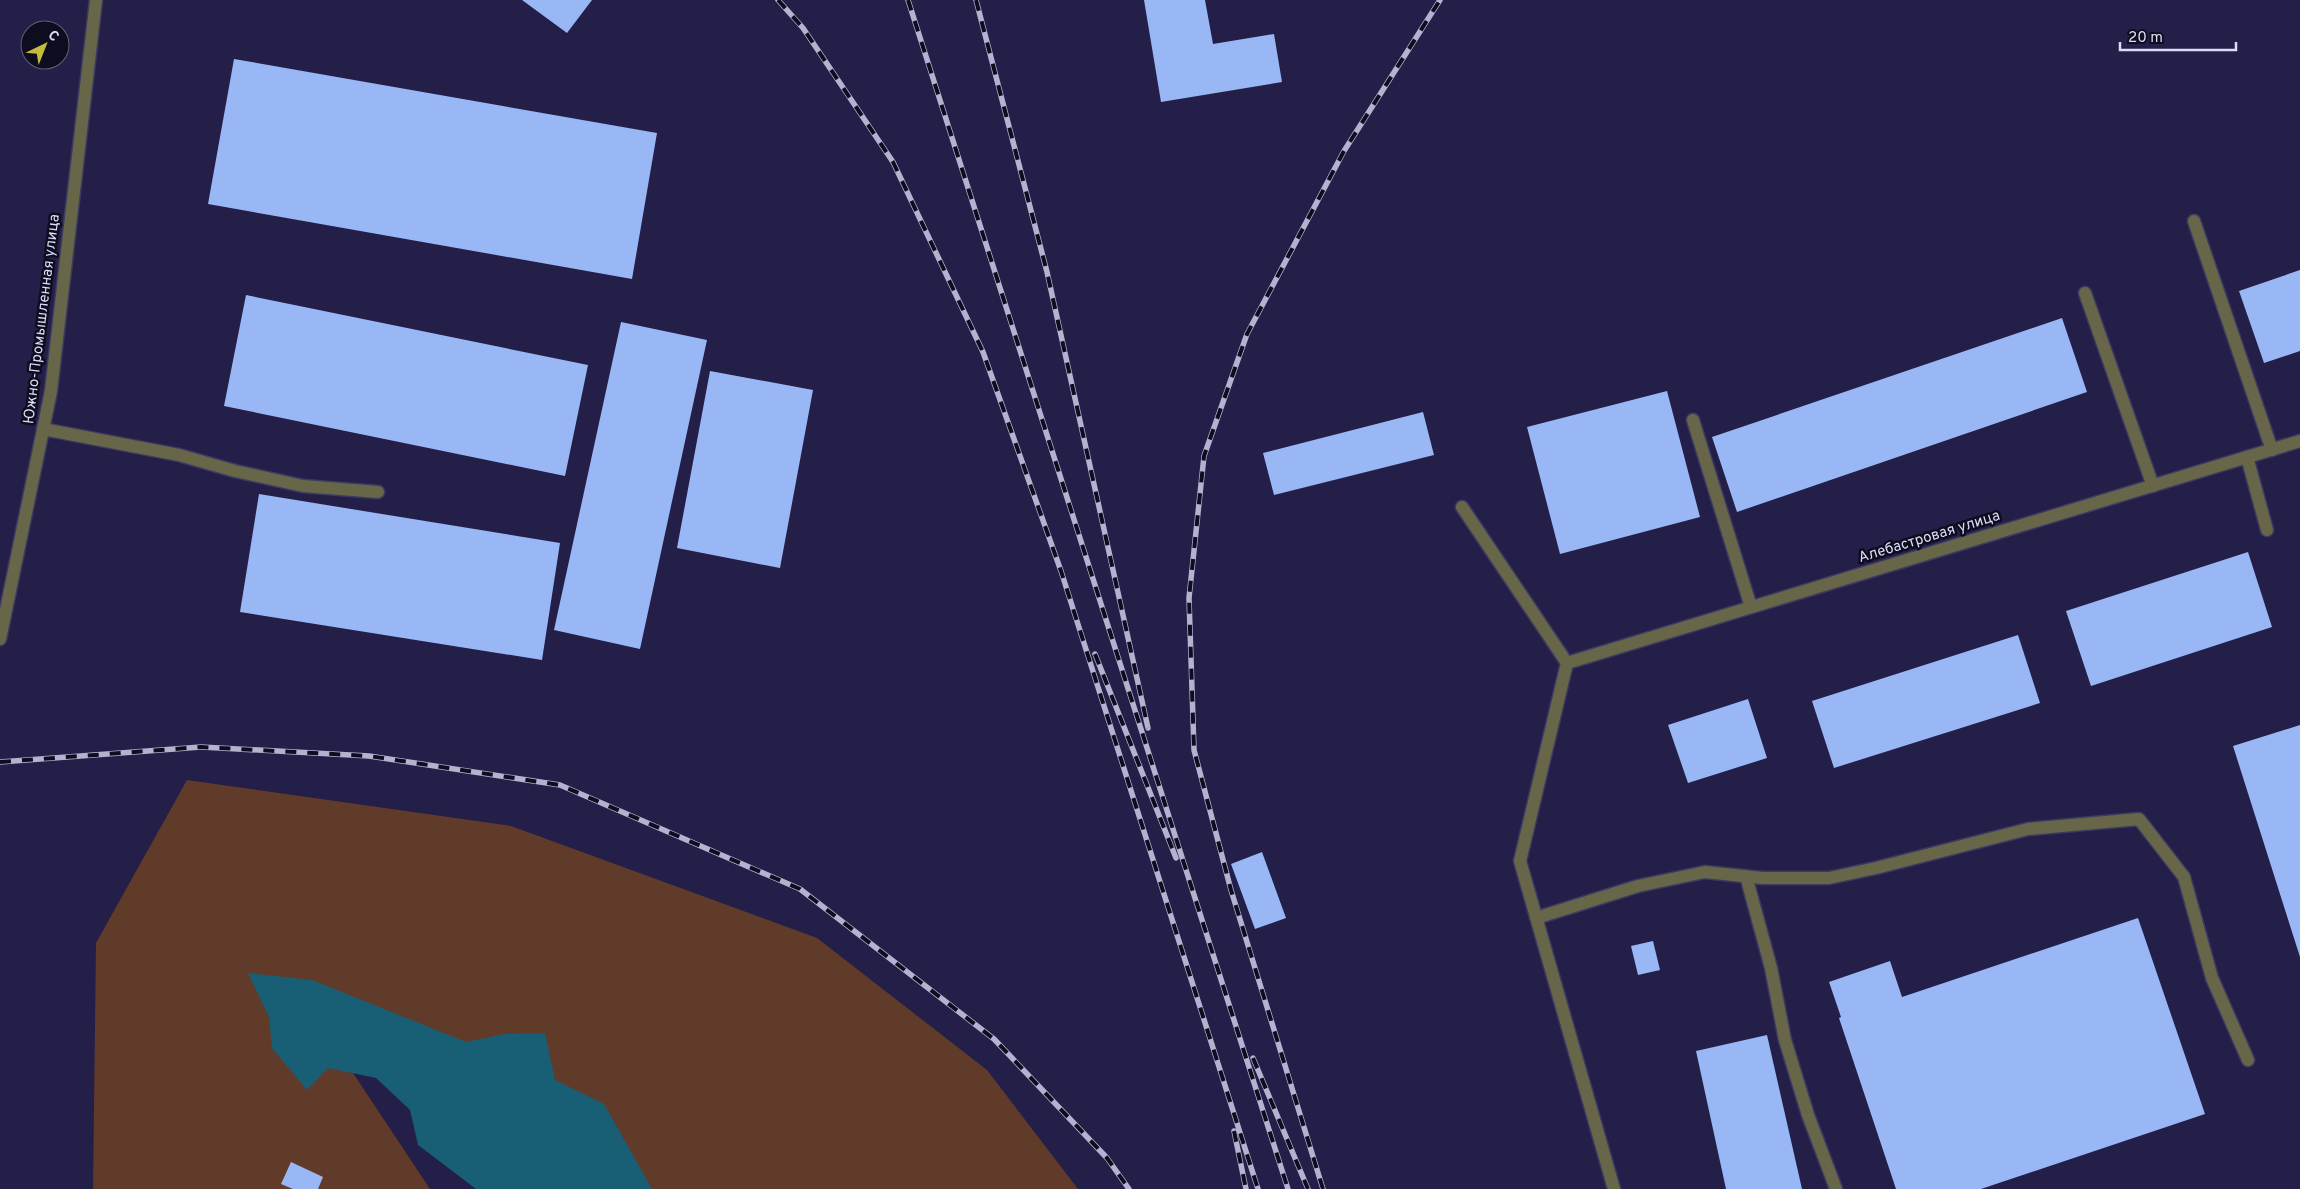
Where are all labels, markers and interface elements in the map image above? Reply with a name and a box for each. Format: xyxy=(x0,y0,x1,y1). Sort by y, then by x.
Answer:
north arrow xyxy=(20,20,70,70)
scale bar xyxy=(2120,20,2236,52)
text: С xyxy=(44,27,62,46)
text: 20 m xyxy=(2128,29,2163,48)
street label: Южно-Промышленная улица xyxy=(20,213,65,425)
street label: Алебастровая улица xyxy=(1856,507,2003,568)

